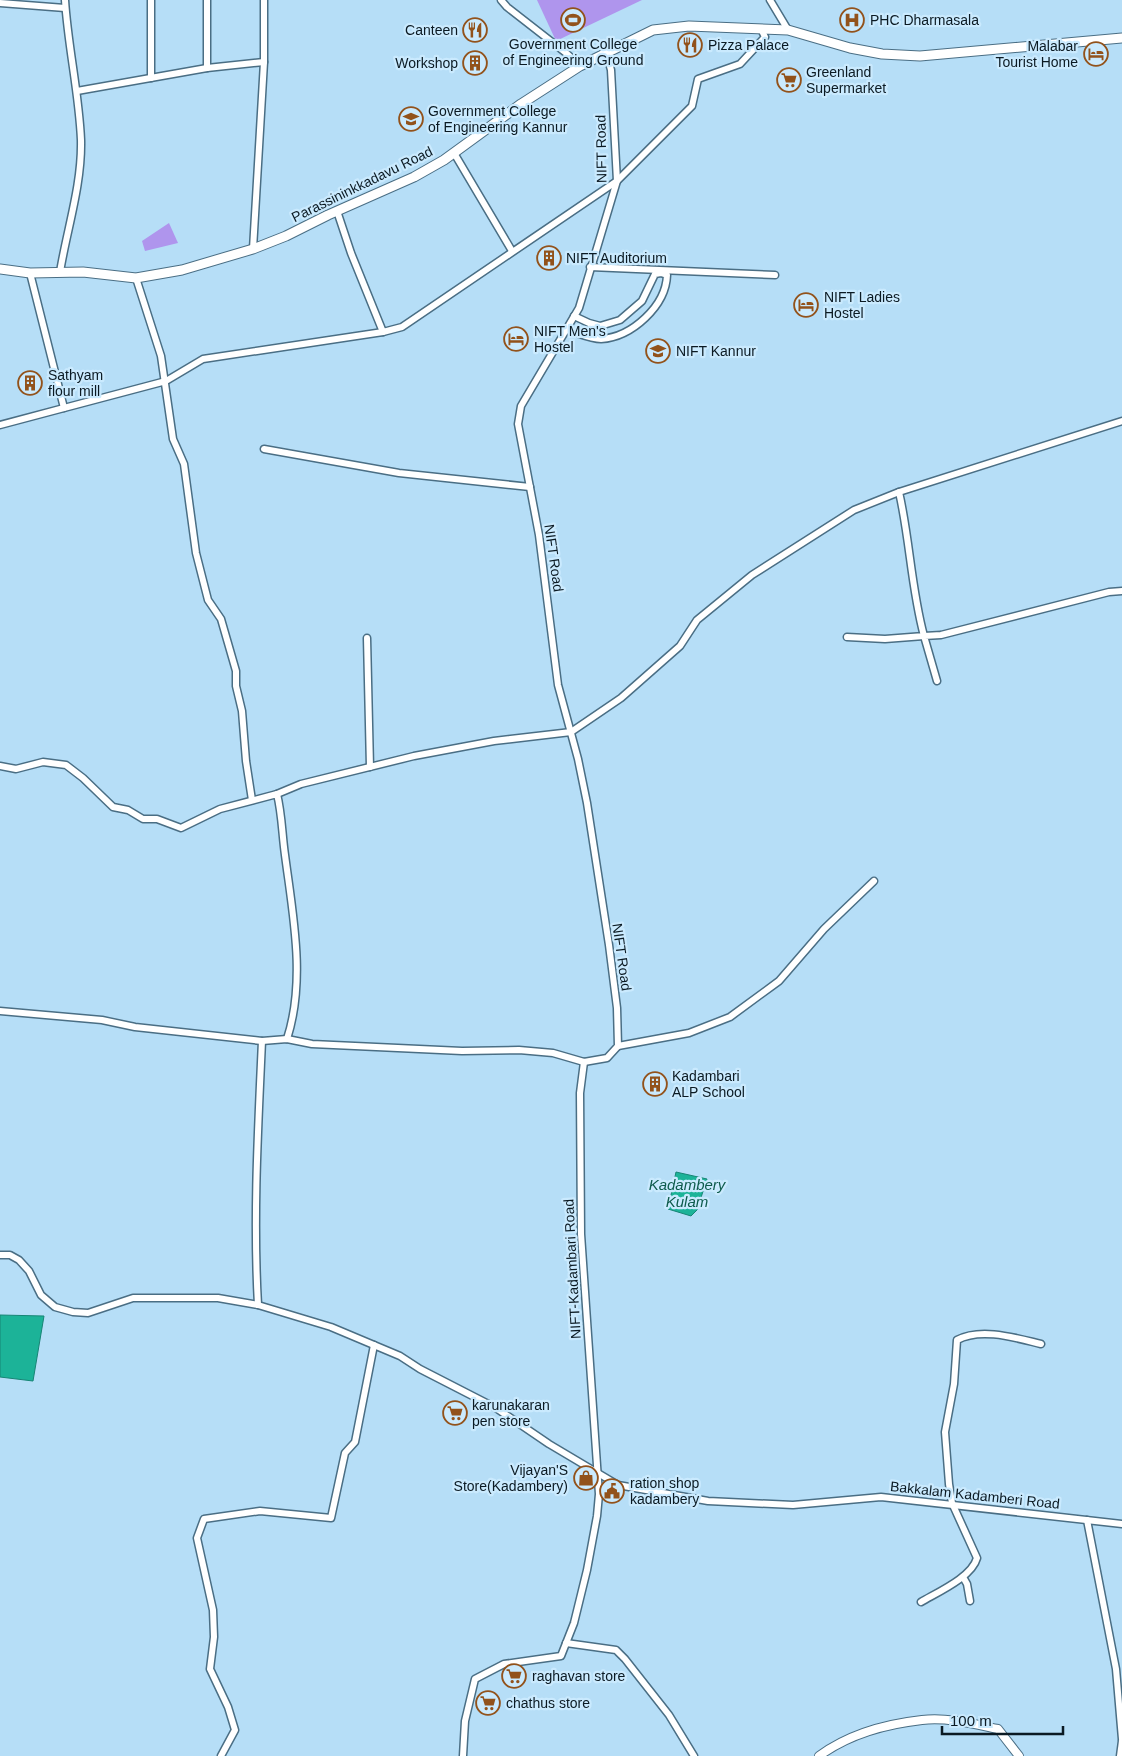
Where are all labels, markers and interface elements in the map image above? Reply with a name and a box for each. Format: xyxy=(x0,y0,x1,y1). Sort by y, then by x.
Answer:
sports icon: Government College of Engineering Ground xyxy=(560,7,586,33)
hospital icon: PHC Dharmasala xyxy=(839,7,865,33)
place label: PHC Dharmasala xyxy=(870,12,979,28)
restaurant icon: Canteen xyxy=(462,17,488,43)
place label: Canteen xyxy=(405,22,458,38)
restaurant icon: Pizza Palace xyxy=(677,32,703,58)
place label: Government College of Engineering Ground xyxy=(503,36,643,68)
place label: Pizza Palace xyxy=(708,37,789,53)
place label: Malabar Tourist Home xyxy=(996,38,1078,70)
hotel icon: Malabar Tourist Home xyxy=(1083,41,1109,67)
building icon: Workshop xyxy=(462,50,488,76)
place label: Workshop xyxy=(395,55,458,71)
place label: Greenland Supermarket xyxy=(806,64,886,96)
supermarket icon: Greenland Supermarket xyxy=(776,67,802,93)
place label: Government College of Engineering Kannur xyxy=(428,103,568,135)
school or university icon: Government College of Engineering Kannur xyxy=(398,106,424,132)
street label: NIFT Road xyxy=(592,115,610,183)
street label: Parassininkkadavu Road xyxy=(289,143,435,225)
building icon: NIFT Auditorium xyxy=(536,245,562,271)
place label: NIFT Auditorium xyxy=(566,250,667,266)
place label: NIFT Ladies Hostel xyxy=(824,289,900,321)
hotel icon: NIFT Ladies Hostel xyxy=(793,292,819,318)
place label: NIFT Men's Hostel xyxy=(534,323,606,355)
hotel icon: NIFT Men's Hostel xyxy=(503,326,529,352)
school or university icon: NIFT Kannur xyxy=(645,338,671,364)
place label: NIFT Kannur xyxy=(676,343,756,359)
place label: Sathyam flour mill xyxy=(48,367,103,399)
building icon: Sathyam flour mill xyxy=(17,370,43,396)
street label: NIFT Road xyxy=(541,523,567,593)
street label: NIFT Road xyxy=(609,922,635,992)
place label: Kadambari ALP School xyxy=(672,1068,745,1100)
building icon: Kadambari ALP School xyxy=(642,1071,668,1097)
water label: Kadambery Kulam xyxy=(649,1176,727,1210)
street label: NIFT-Kadambari Road xyxy=(560,1199,584,1339)
place label: karunakaran pen store xyxy=(472,1397,550,1429)
supermarket icon: karunakaran pen store xyxy=(442,1400,468,1426)
place label: Vijayan'S Store(Kadambery) xyxy=(454,1462,568,1494)
shop icon: Vijayan'S Store(Kadambery) xyxy=(573,1465,599,1491)
place label: ration shop kadambery xyxy=(630,1475,699,1507)
public building icon: ration shop kadambery xyxy=(599,1478,625,1504)
street label: Bakkalam Kadamberi Road xyxy=(889,1478,1061,1512)
supermarket icon: raghavan store xyxy=(501,1663,527,1689)
place label: raghavan store xyxy=(532,1668,626,1684)
supermarket icon: chathus store xyxy=(475,1690,501,1716)
place label: chathus store xyxy=(506,1695,590,1711)
scale bar xyxy=(942,1704,1063,1736)
text: 100 m xyxy=(950,1712,992,1729)

